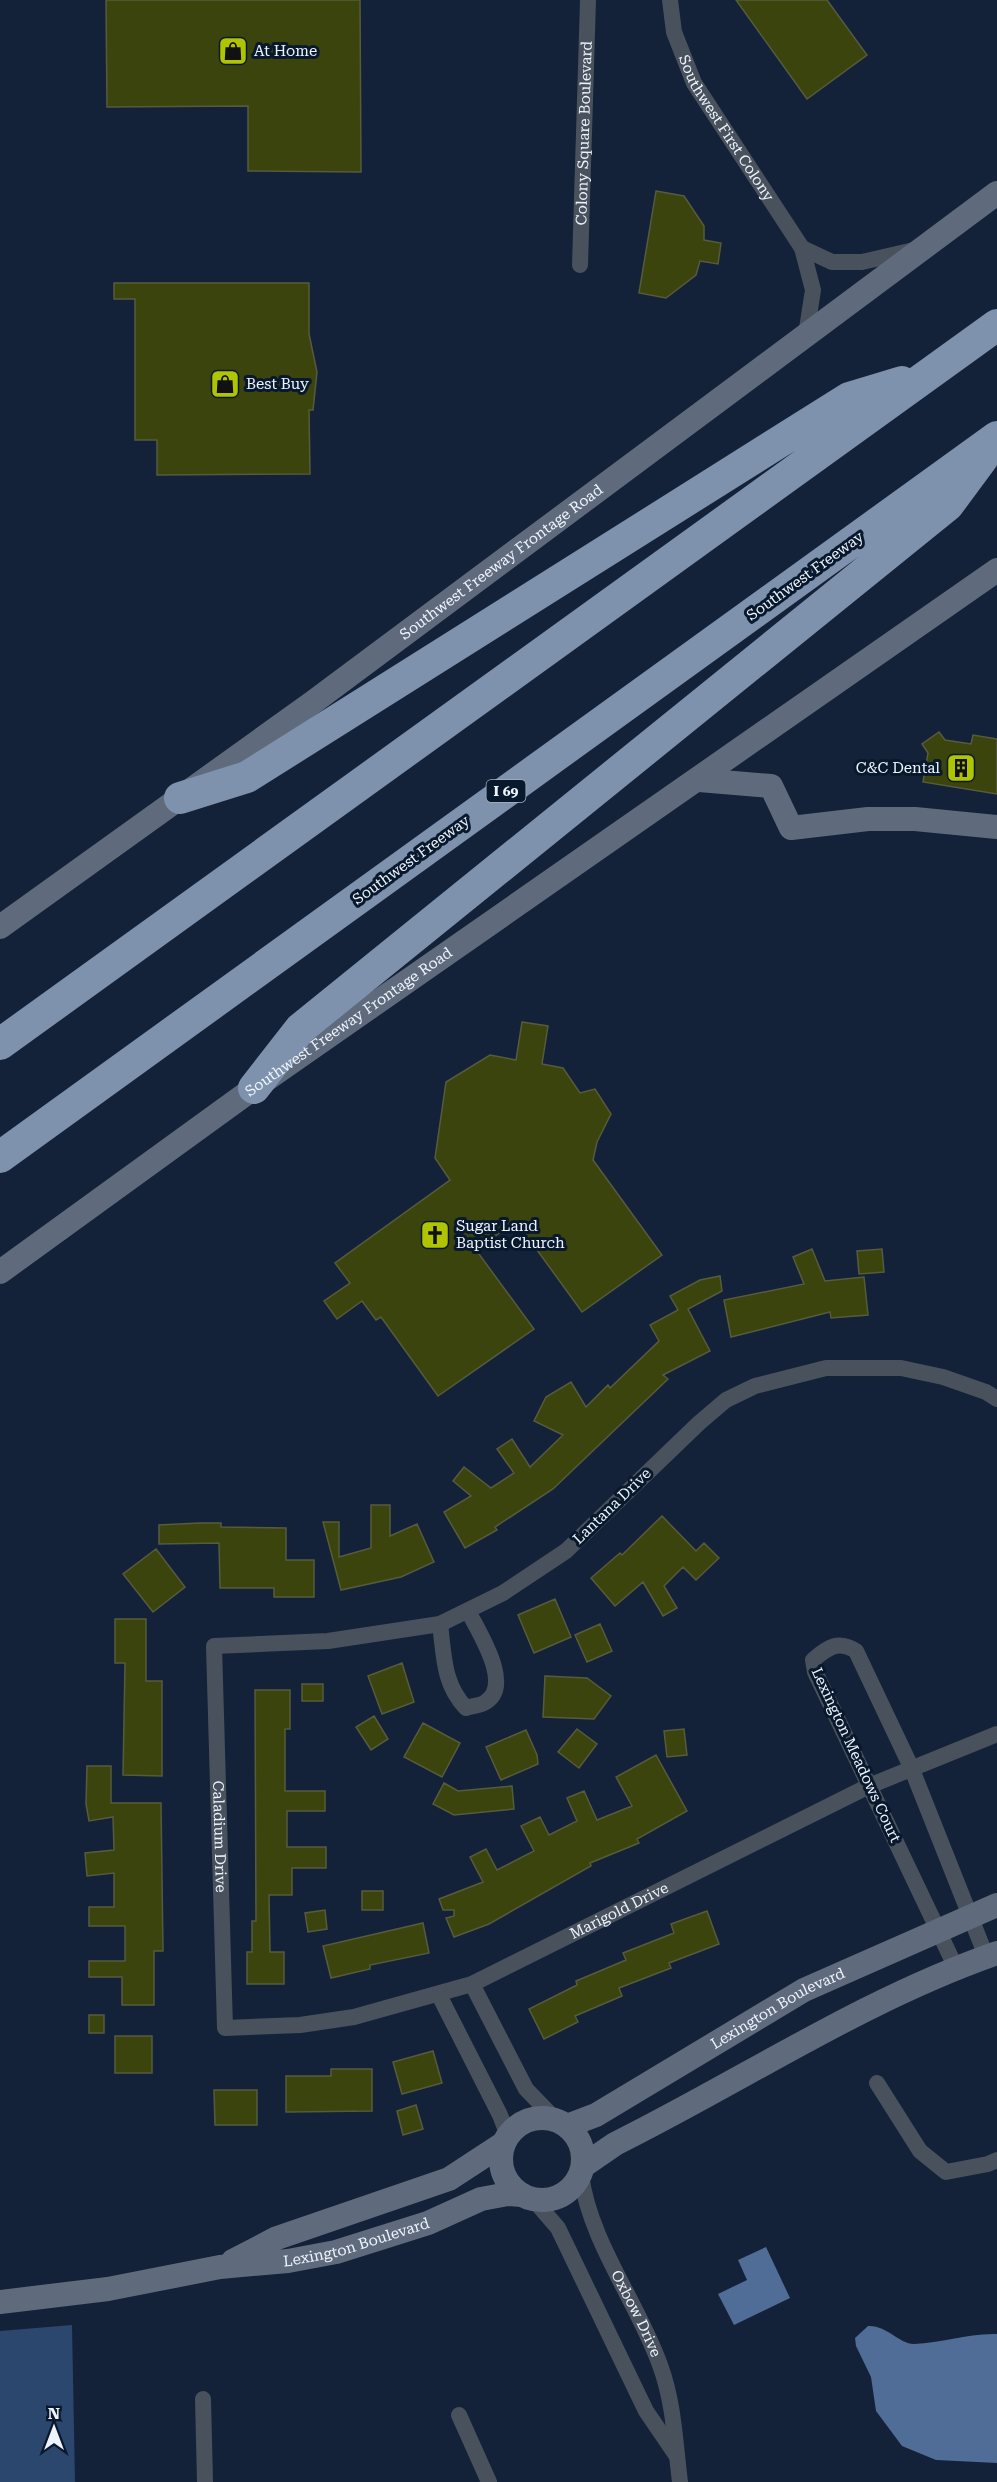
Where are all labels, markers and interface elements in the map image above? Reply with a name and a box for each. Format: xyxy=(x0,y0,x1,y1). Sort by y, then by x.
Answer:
shop icon: At Home xyxy=(217,35,249,67)
street label: Colony Square Boulevard xyxy=(572,40,596,226)
place label: At Home xyxy=(254,42,317,60)
street label: Southwest First Colony xyxy=(675,52,778,205)
shop icon: Best Buy xyxy=(209,368,241,400)
place label: Best Buy xyxy=(246,375,309,393)
street label: Southwest Freeway Frontage Road xyxy=(396,480,607,644)
street label: Southwest Freeway xyxy=(743,527,867,624)
building icon: C&C Dental xyxy=(945,752,977,784)
place label: C&C Dental xyxy=(856,759,940,777)
road number: I 69 xyxy=(486,780,526,802)
street label: Southwest Freeway xyxy=(349,811,473,908)
street label: Southwest Freeway Frontage Road xyxy=(241,943,456,1101)
place label: Sugar Land Baptist Church xyxy=(456,1217,565,1252)
church icon: Sugar Land Baptist Church xyxy=(419,1219,451,1251)
street label: Lantana Drive xyxy=(569,1464,655,1548)
street label: Lexington Meadows Court xyxy=(808,1665,905,1846)
street label: Caladium Drive xyxy=(209,1780,230,1893)
street label: Marigold Drive xyxy=(567,1879,671,1943)
street label: Lexington Boulevard xyxy=(707,1964,848,2053)
street label: Lexington Boulevard xyxy=(282,2214,432,2270)
street label: Oxbow Drive xyxy=(607,2267,665,2360)
north arrow xyxy=(24,2398,84,2458)
text: N xyxy=(48,2404,60,2423)

